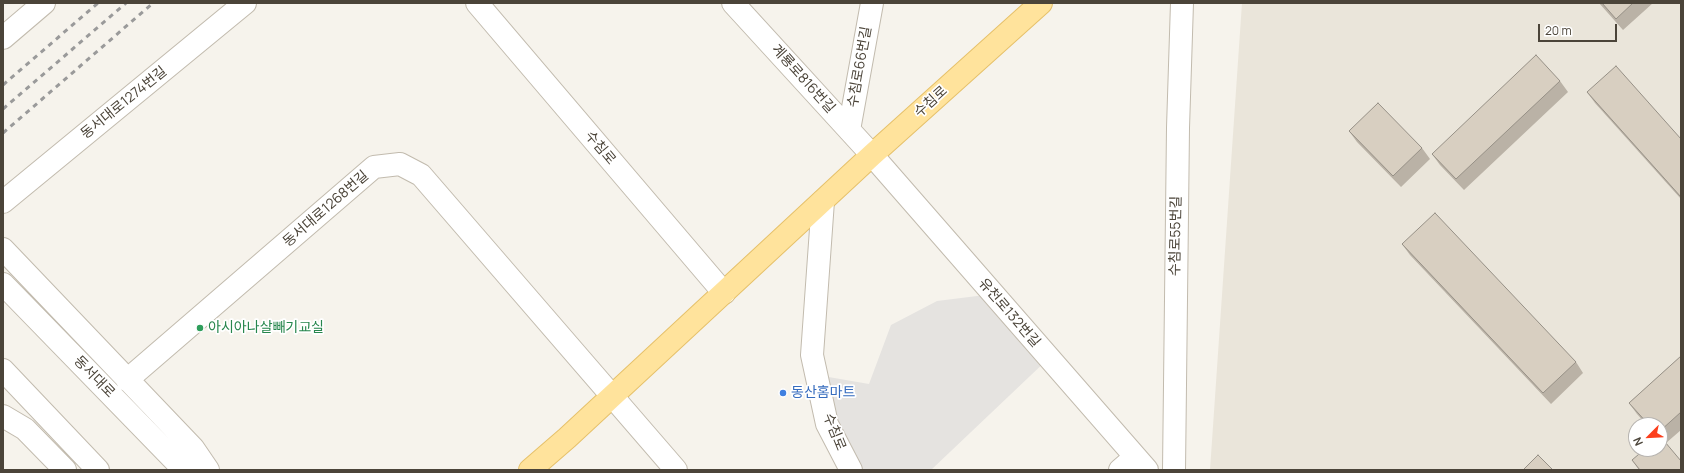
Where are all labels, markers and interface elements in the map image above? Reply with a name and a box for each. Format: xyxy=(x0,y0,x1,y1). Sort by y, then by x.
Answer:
scale bar xyxy=(1540,16,1619,42)
text: 20 m xyxy=(1545,22,1572,39)
street label: 수침로66번길 xyxy=(845,25,875,109)
street label: 계룡로816번길 xyxy=(768,41,838,117)
street label: 동서대로1274번길 xyxy=(78,63,170,143)
street label: 수침로 xyxy=(911,83,951,121)
street label: 수침로 xyxy=(581,128,619,168)
street label: 동서대로1268번길 xyxy=(280,167,372,251)
street label: 수침로55번길 xyxy=(1167,196,1185,276)
street label: 유천로132번길 xyxy=(975,275,1043,351)
place label: 아시아나살빼기교실 xyxy=(208,320,324,336)
marker: 아시아나살빼기교실 xyxy=(195,323,205,333)
street label: 동서대로 xyxy=(70,353,118,401)
place label: 동산홈마트 xyxy=(791,385,855,401)
marker: 동산홈마트 xyxy=(778,388,788,398)
street label: 수침로 xyxy=(819,411,849,453)
north arrow xyxy=(1628,417,1668,457)
text: N xyxy=(1629,435,1646,448)

